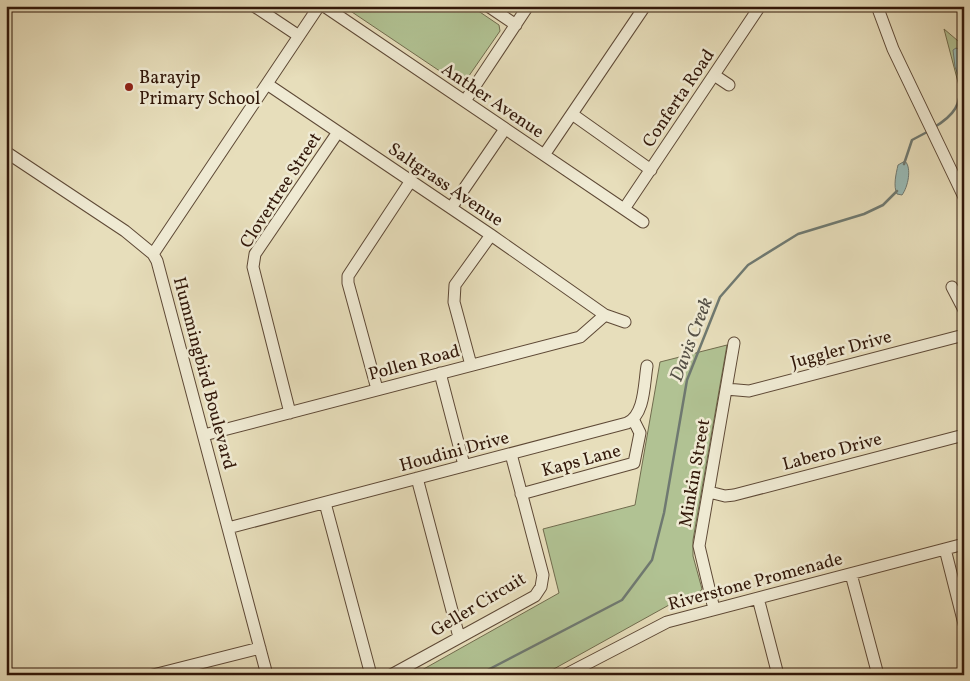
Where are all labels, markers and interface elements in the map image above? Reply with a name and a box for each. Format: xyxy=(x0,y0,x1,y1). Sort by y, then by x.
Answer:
street label: Conferta Road xyxy=(637,45,721,153)
street label: Anther Avenue xyxy=(436,58,548,145)
place label: Barayip Primary School xyxy=(139,66,260,112)
marker: Barayip Primary School xyxy=(123,81,135,93)
street label: Clovertree Street xyxy=(234,128,328,254)
street label: Saltgrass Avenue xyxy=(383,137,508,233)
street label: Hummingbird Boulevard xyxy=(166,274,241,472)
water label: Davis Creek xyxy=(664,294,720,386)
street label: Juggler Drive xyxy=(788,325,895,376)
street label: Pollen Road xyxy=(366,339,463,388)
street label: Minkin Street xyxy=(674,417,717,529)
street label: Houdini Drive xyxy=(397,426,512,479)
street label: Labero Drive xyxy=(780,427,885,478)
street label: Kaps Lane xyxy=(539,439,624,484)
street label: Riverstone Promenade xyxy=(665,547,845,618)
street label: Geller Circuit xyxy=(427,567,531,643)

